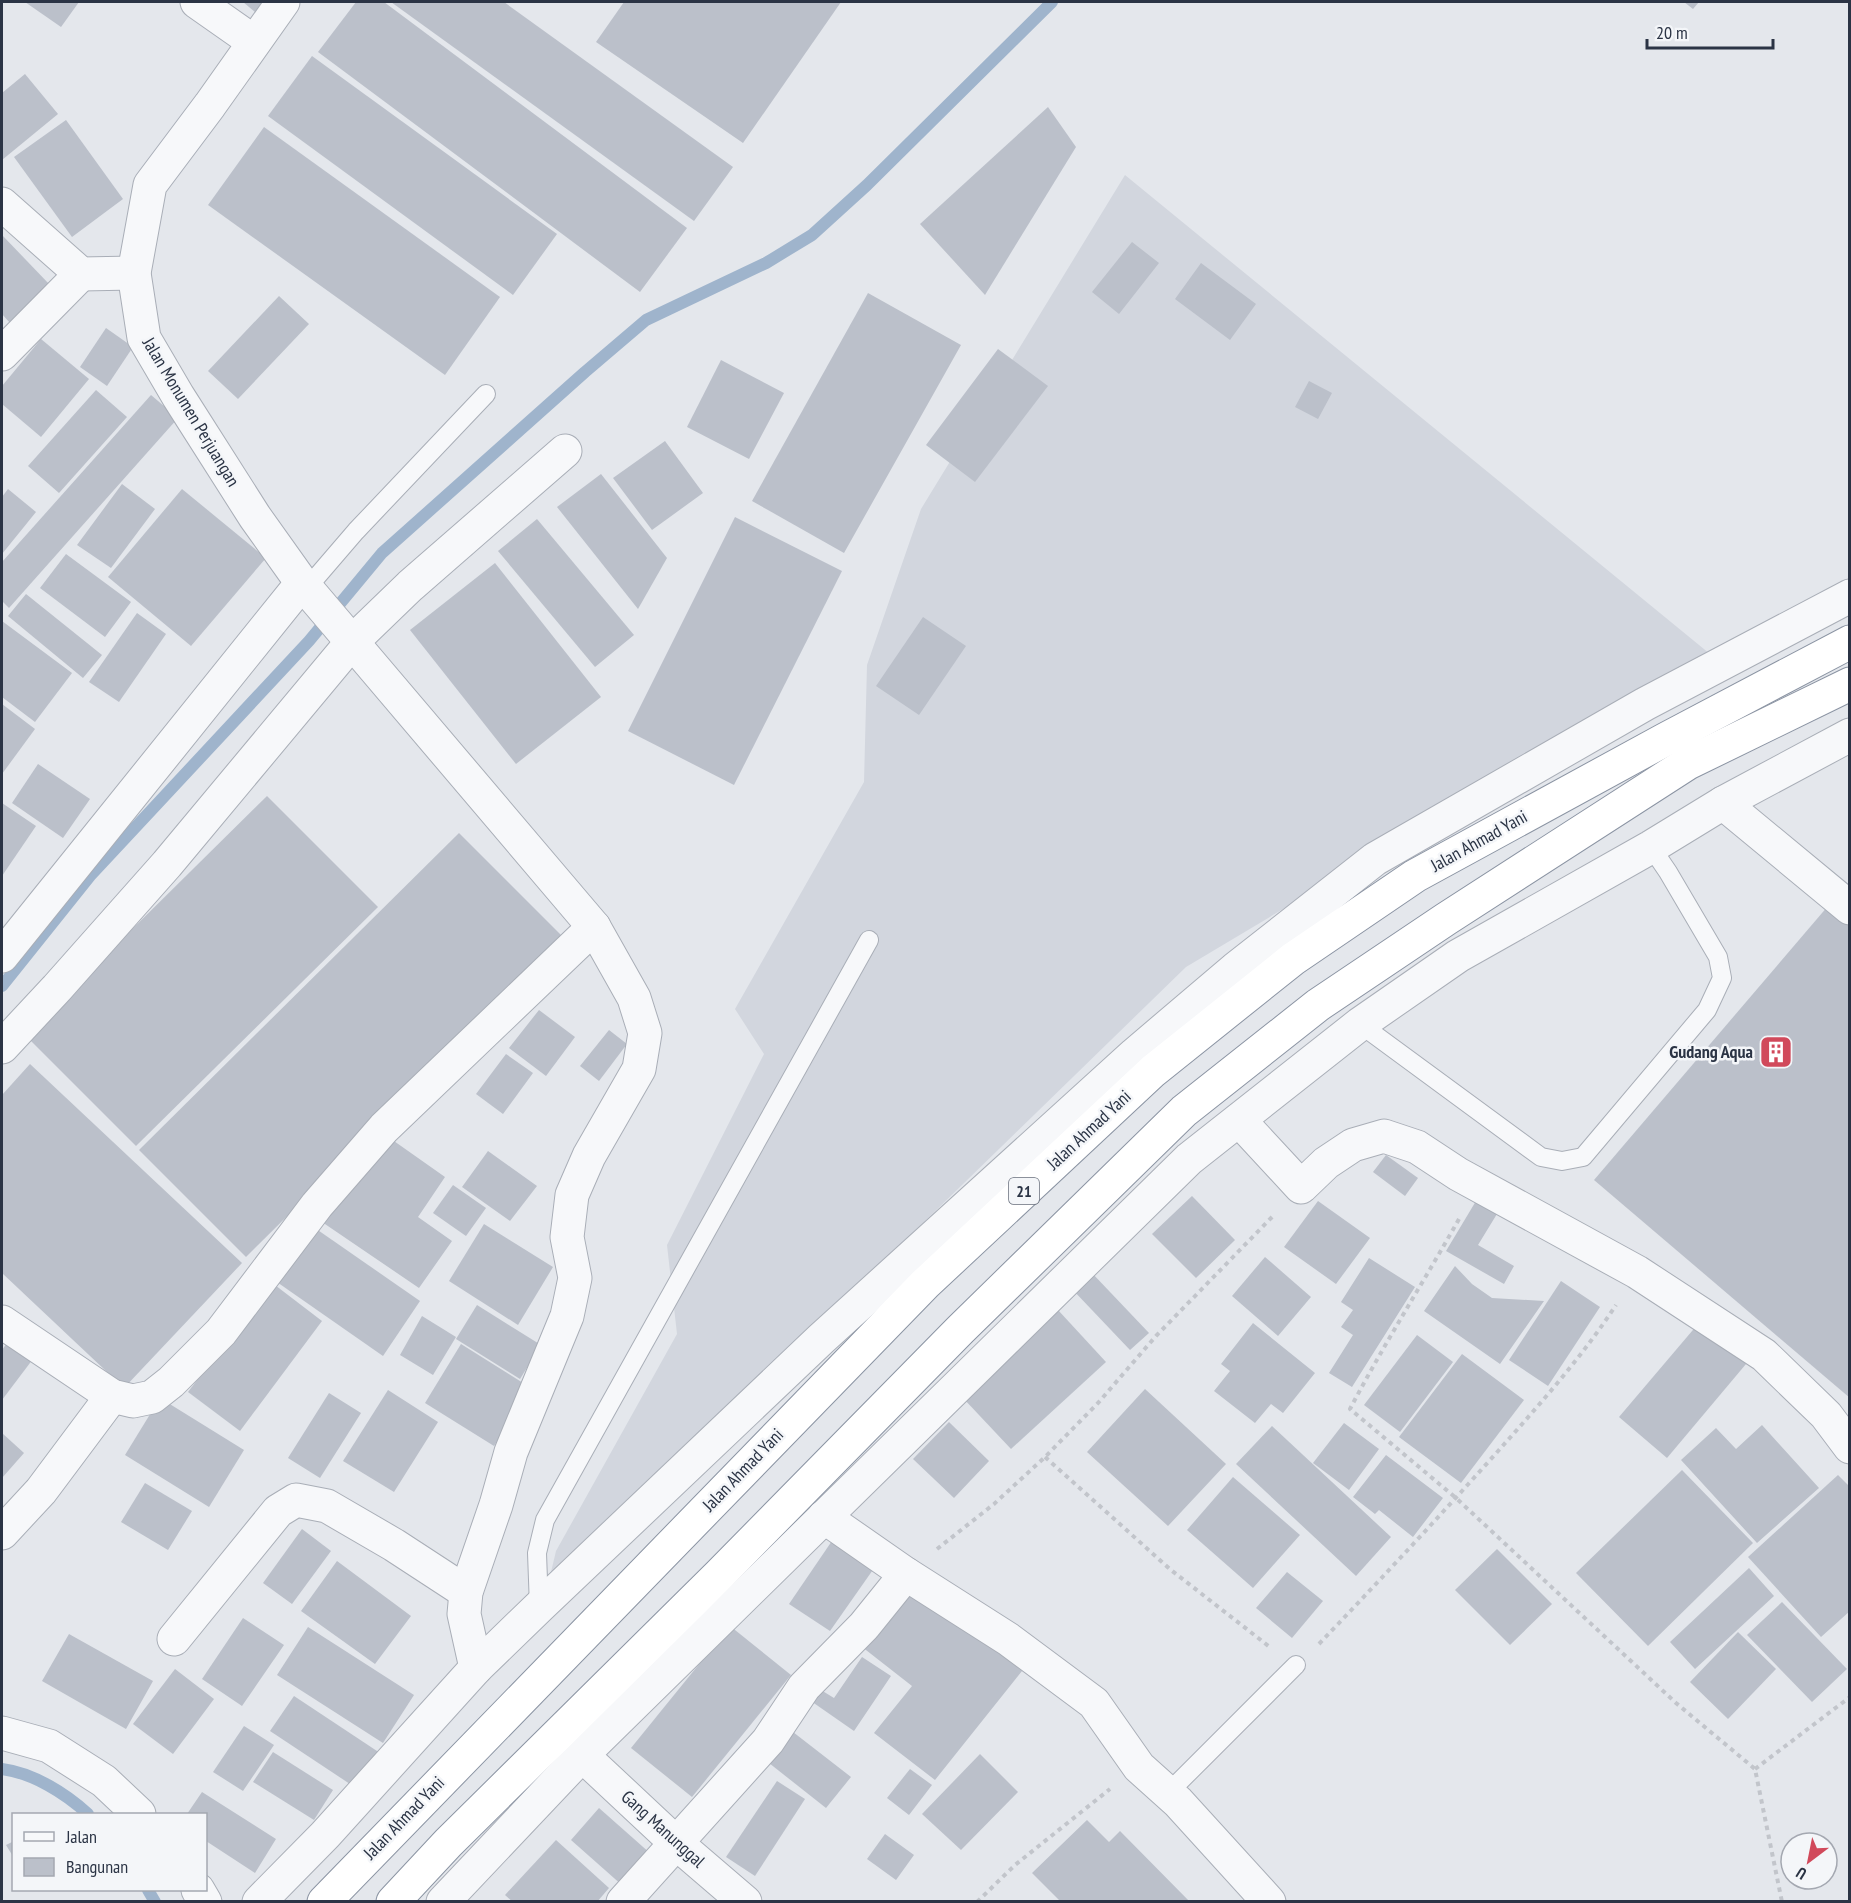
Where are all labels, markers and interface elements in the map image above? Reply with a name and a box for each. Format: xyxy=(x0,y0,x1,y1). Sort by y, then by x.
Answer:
scale bar xyxy=(1647,12,1773,50)
text: 20 m xyxy=(1656,21,1688,44)
street label: Jalan Monumen Perjuangan xyxy=(137,332,245,491)
street label: Jalan Ahmad Yani xyxy=(1426,805,1531,877)
building icon: Gudang Aqua xyxy=(1758,1034,1794,1070)
place label: Gudang Aqua xyxy=(1669,1040,1753,1063)
street label: Jalan Ahmad Yani xyxy=(1041,1085,1136,1175)
road number: 21 xyxy=(1009,1178,1039,1204)
street label: Jalan Ahmad Yani xyxy=(697,1423,788,1517)
street label: Jalan Ahmad Yani xyxy=(358,1771,449,1865)
street label: Gang Manunggal xyxy=(617,1785,711,1873)
legend xyxy=(12,1813,207,1891)
text: Jalan xyxy=(65,1825,97,1848)
north arrow xyxy=(1779,1831,1839,1891)
text: Bangunan xyxy=(66,1855,128,1878)
text: U xyxy=(1792,1863,1810,1884)

